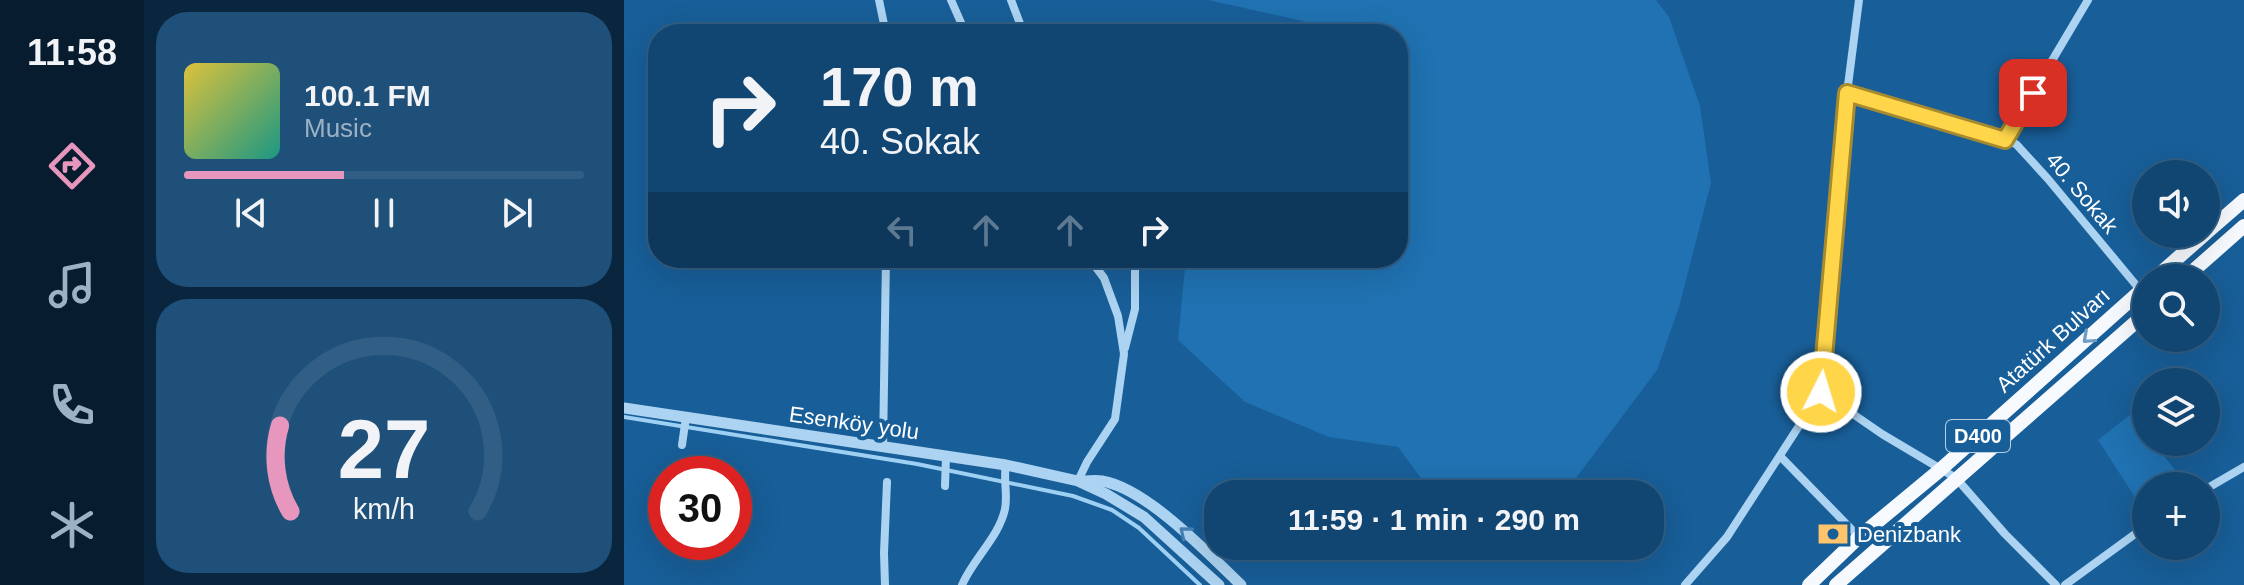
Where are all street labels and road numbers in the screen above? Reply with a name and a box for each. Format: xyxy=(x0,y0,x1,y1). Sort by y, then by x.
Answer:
street label: 40. Sokak xyxy=(2041,147,2124,239)
street label: Atatürk Bulvarı xyxy=(1991,282,2115,398)
street label: Esenköy yolu xyxy=(787,402,921,444)
road number: D400 xyxy=(1946,420,2010,452)

